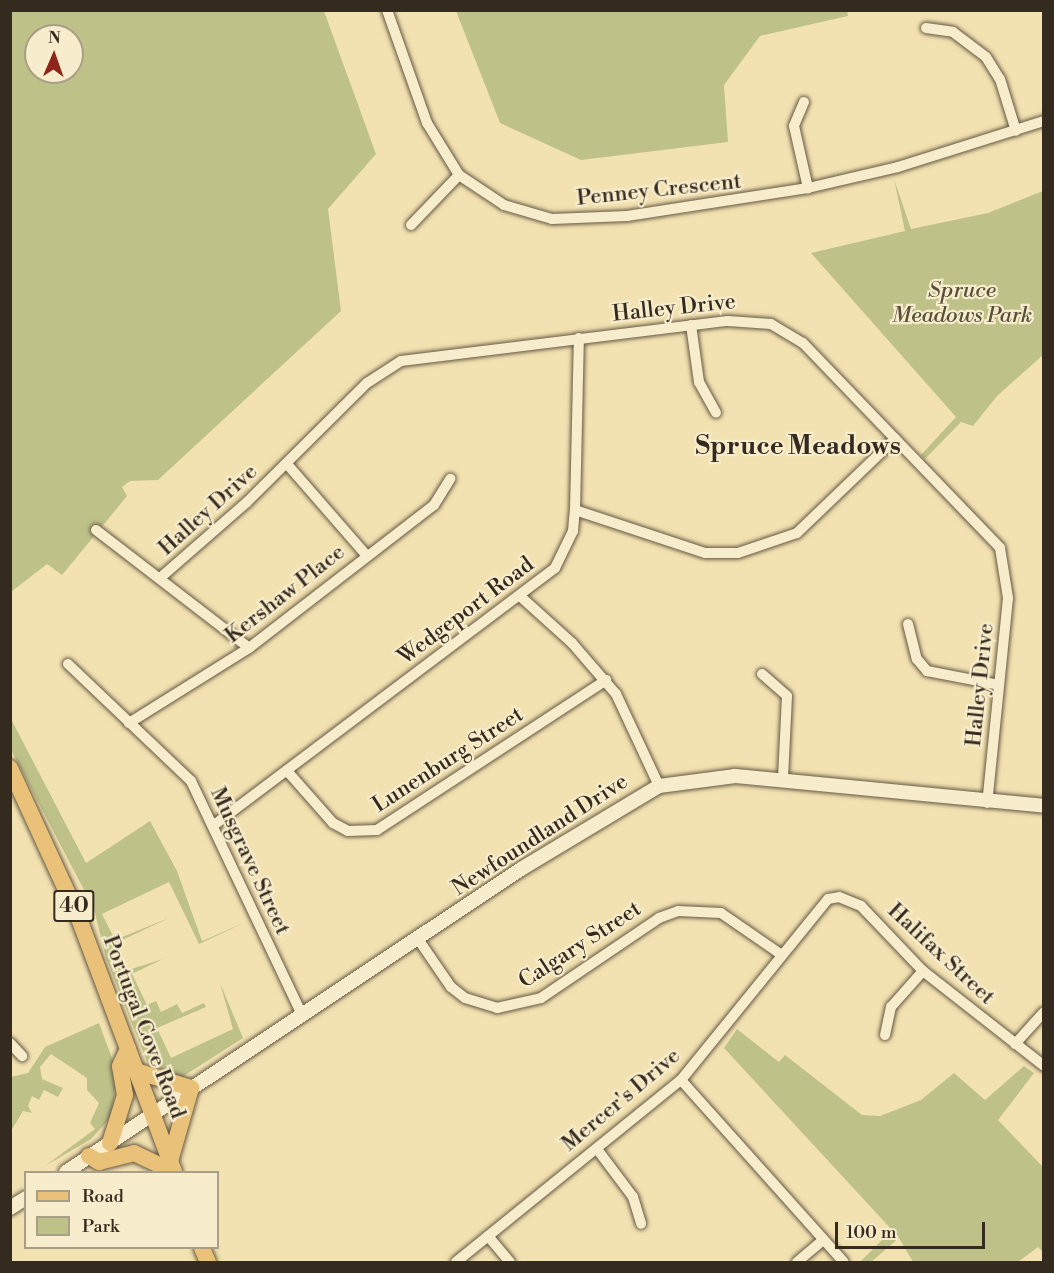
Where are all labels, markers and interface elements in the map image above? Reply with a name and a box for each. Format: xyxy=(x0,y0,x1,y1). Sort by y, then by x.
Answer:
north arrow xyxy=(24,24,84,84)
text: N xyxy=(48,28,61,48)
street label: Penney Crescent xyxy=(575,168,743,212)
park label: Spruce Meadows Park xyxy=(892,277,1032,328)
street label: Halley Drive xyxy=(611,288,737,328)
district label: Spruce Meadows xyxy=(695,431,901,463)
street label: Halley Drive xyxy=(153,459,263,561)
street label: Kershaw Place xyxy=(220,539,350,649)
street label: Wedgeport Road xyxy=(393,551,539,671)
street label: Halley Drive xyxy=(960,622,1000,748)
street label: Lunenburg Street xyxy=(368,701,528,819)
street label: Newfoundland Drive xyxy=(447,768,633,902)
street label: Musgrave Street xyxy=(204,783,296,939)
road number: 40 xyxy=(53,888,95,924)
street label: Calgary Street xyxy=(514,896,646,994)
street label: Halifax Street xyxy=(882,898,1000,1010)
street label: Portugal Cove Road xyxy=(97,932,191,1122)
street label: Mercer's Drive xyxy=(556,1043,686,1157)
legend xyxy=(24,1171,219,1249)
text: Road xyxy=(82,1185,124,1208)
scale bar xyxy=(838,1210,988,1248)
text: Park xyxy=(82,1215,119,1238)
text: 100 m xyxy=(846,1221,897,1244)

